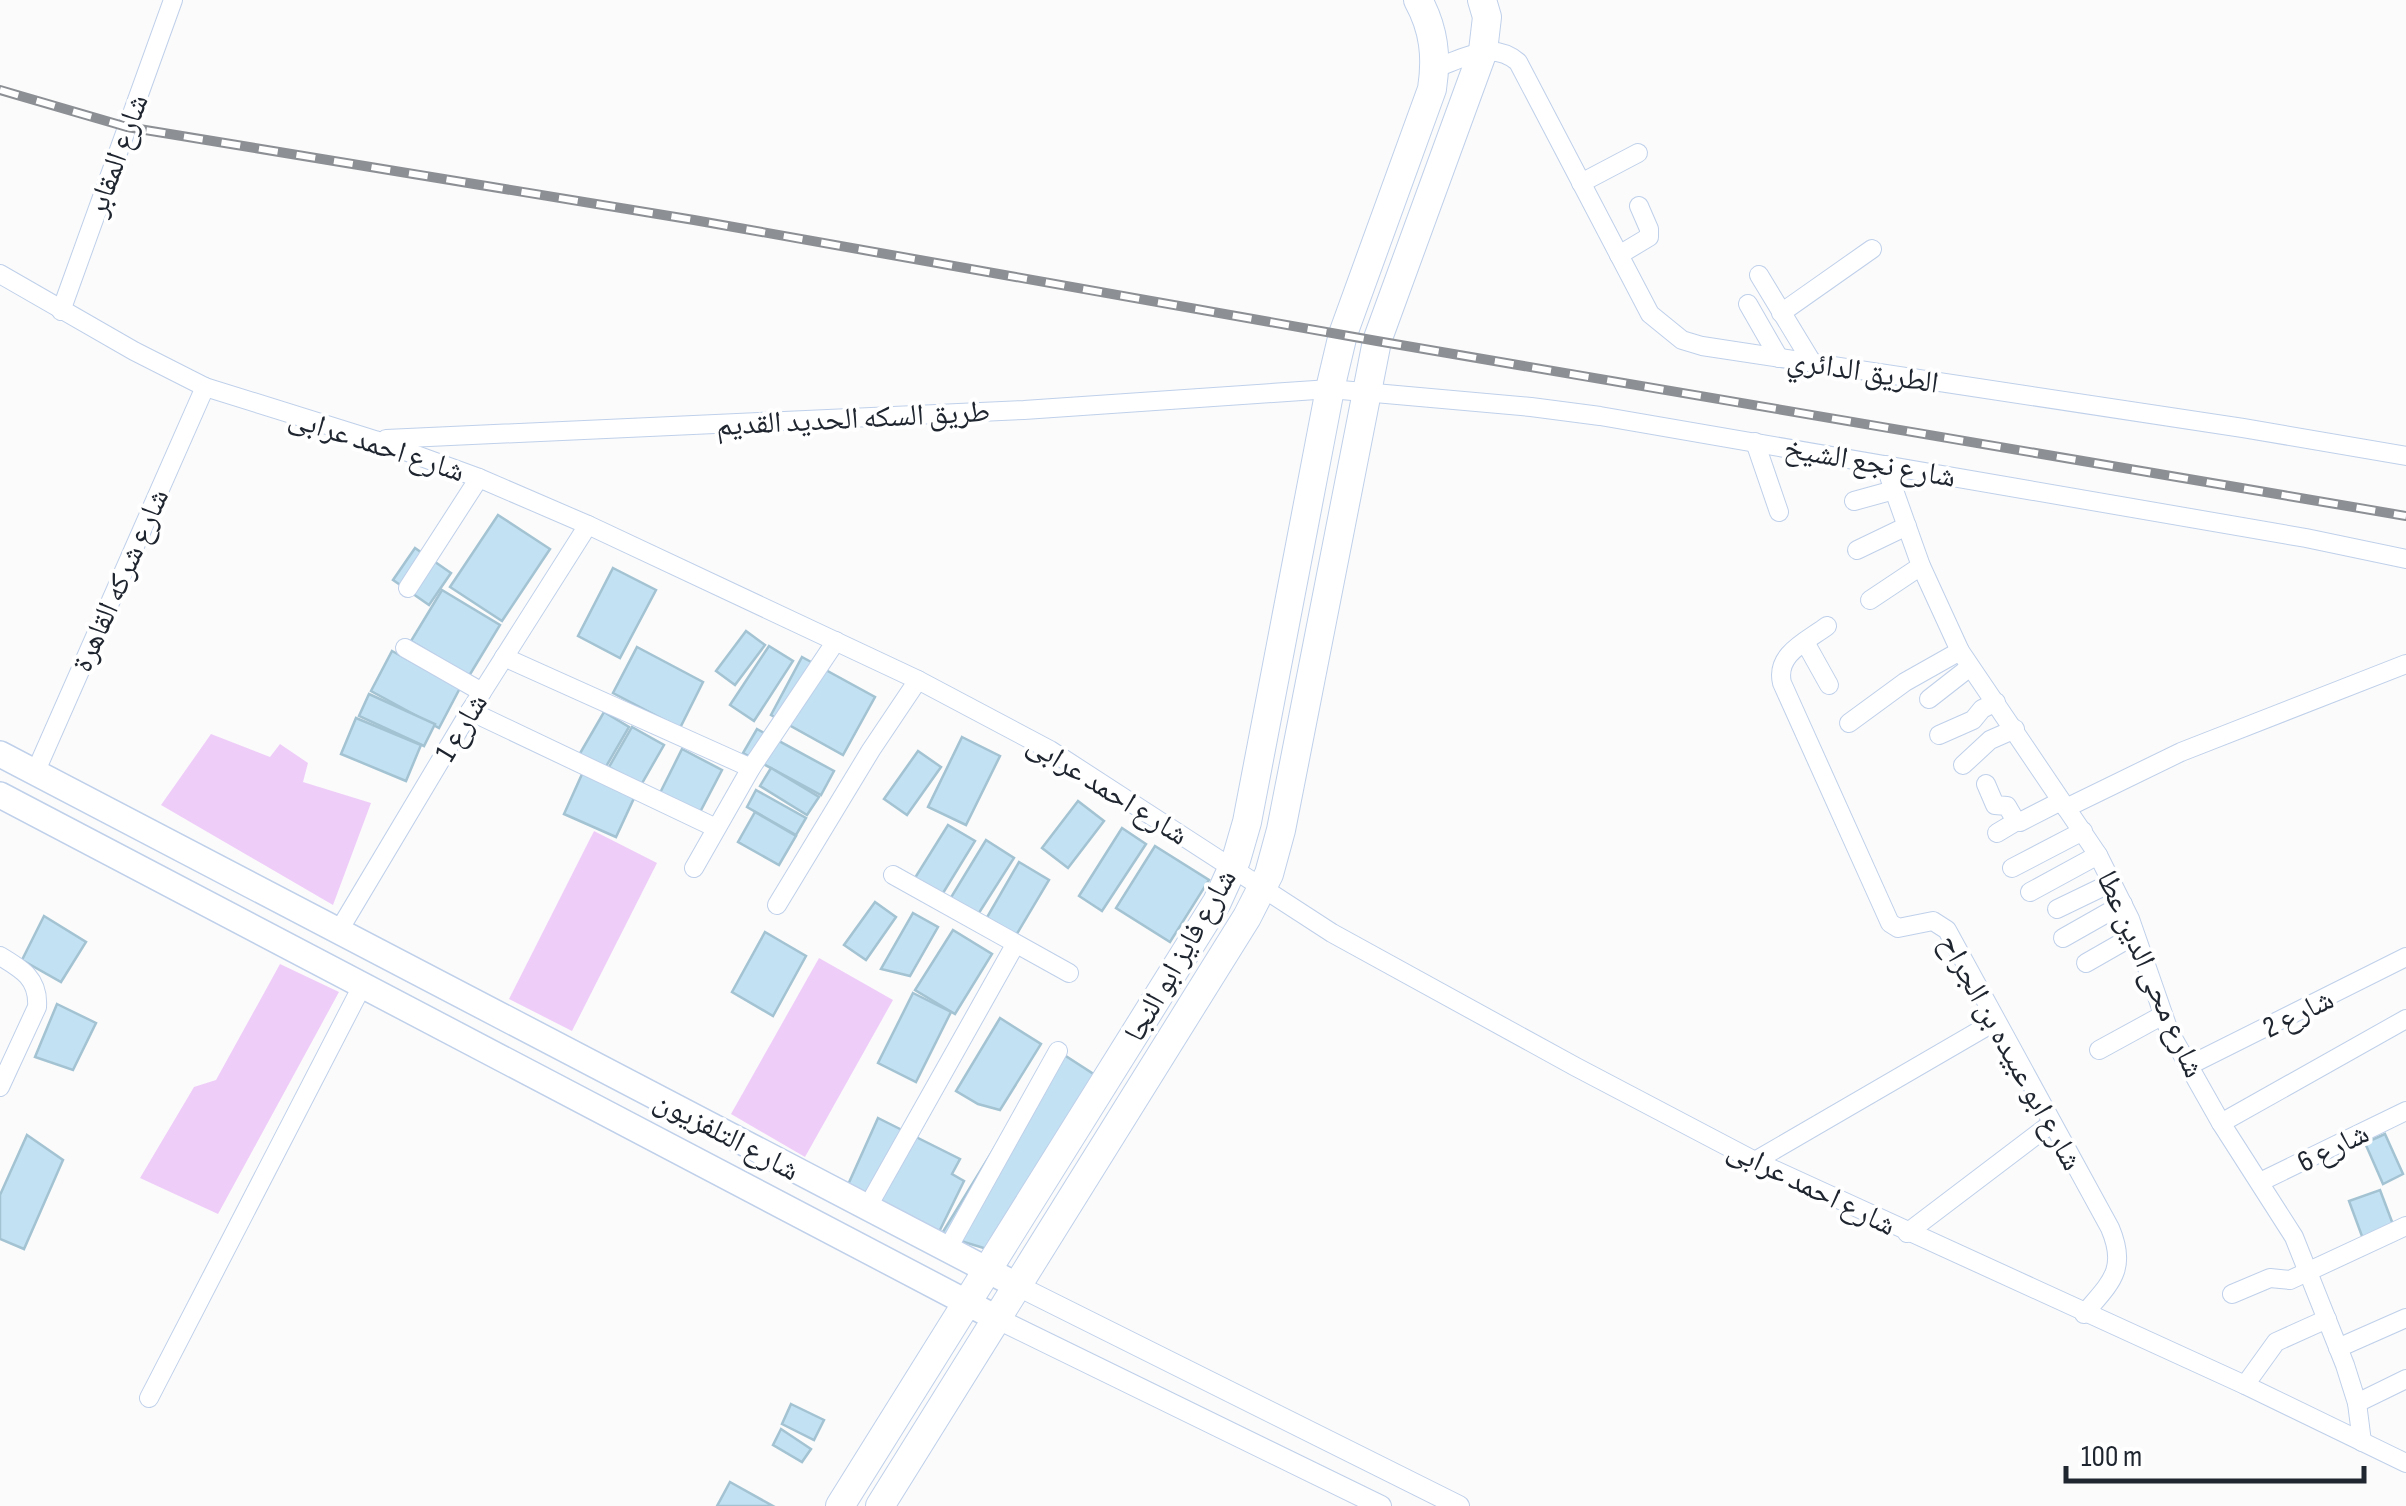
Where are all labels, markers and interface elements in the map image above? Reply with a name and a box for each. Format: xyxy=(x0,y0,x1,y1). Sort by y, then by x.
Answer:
street label: شارع المقابر xyxy=(79,89,157,222)
street label: الطريق الدائري xyxy=(1784,342,1941,406)
street label: طريق السكه الحديد القديم xyxy=(715,394,991,445)
street label: شارع احمد عرابى xyxy=(284,400,469,490)
street label: شارع نجع الشيخ xyxy=(1781,430,1958,496)
street label: شارع شركه القاهرة xyxy=(64,483,177,678)
street label: شارع 1 xyxy=(428,687,496,768)
street label: شارع احمد عرابى xyxy=(1020,726,1194,854)
street label: شارع فايز ابو النجا xyxy=(1117,863,1245,1048)
street label: شارع محى الدين عطا xyxy=(2088,865,2212,1083)
street label: شارع ابو عبيده بن الجراح xyxy=(1930,928,2090,1177)
street label: شارع 2 xyxy=(2257,981,2340,1046)
street label: شارع التلفزيون xyxy=(648,1083,805,1189)
street label: شارع 6 xyxy=(2292,1115,2375,1181)
street label: شارع احمد عرابى xyxy=(1722,1132,1902,1244)
scale bar xyxy=(2066,1421,2364,1483)
text: 100 m xyxy=(2081,1439,2142,1475)

